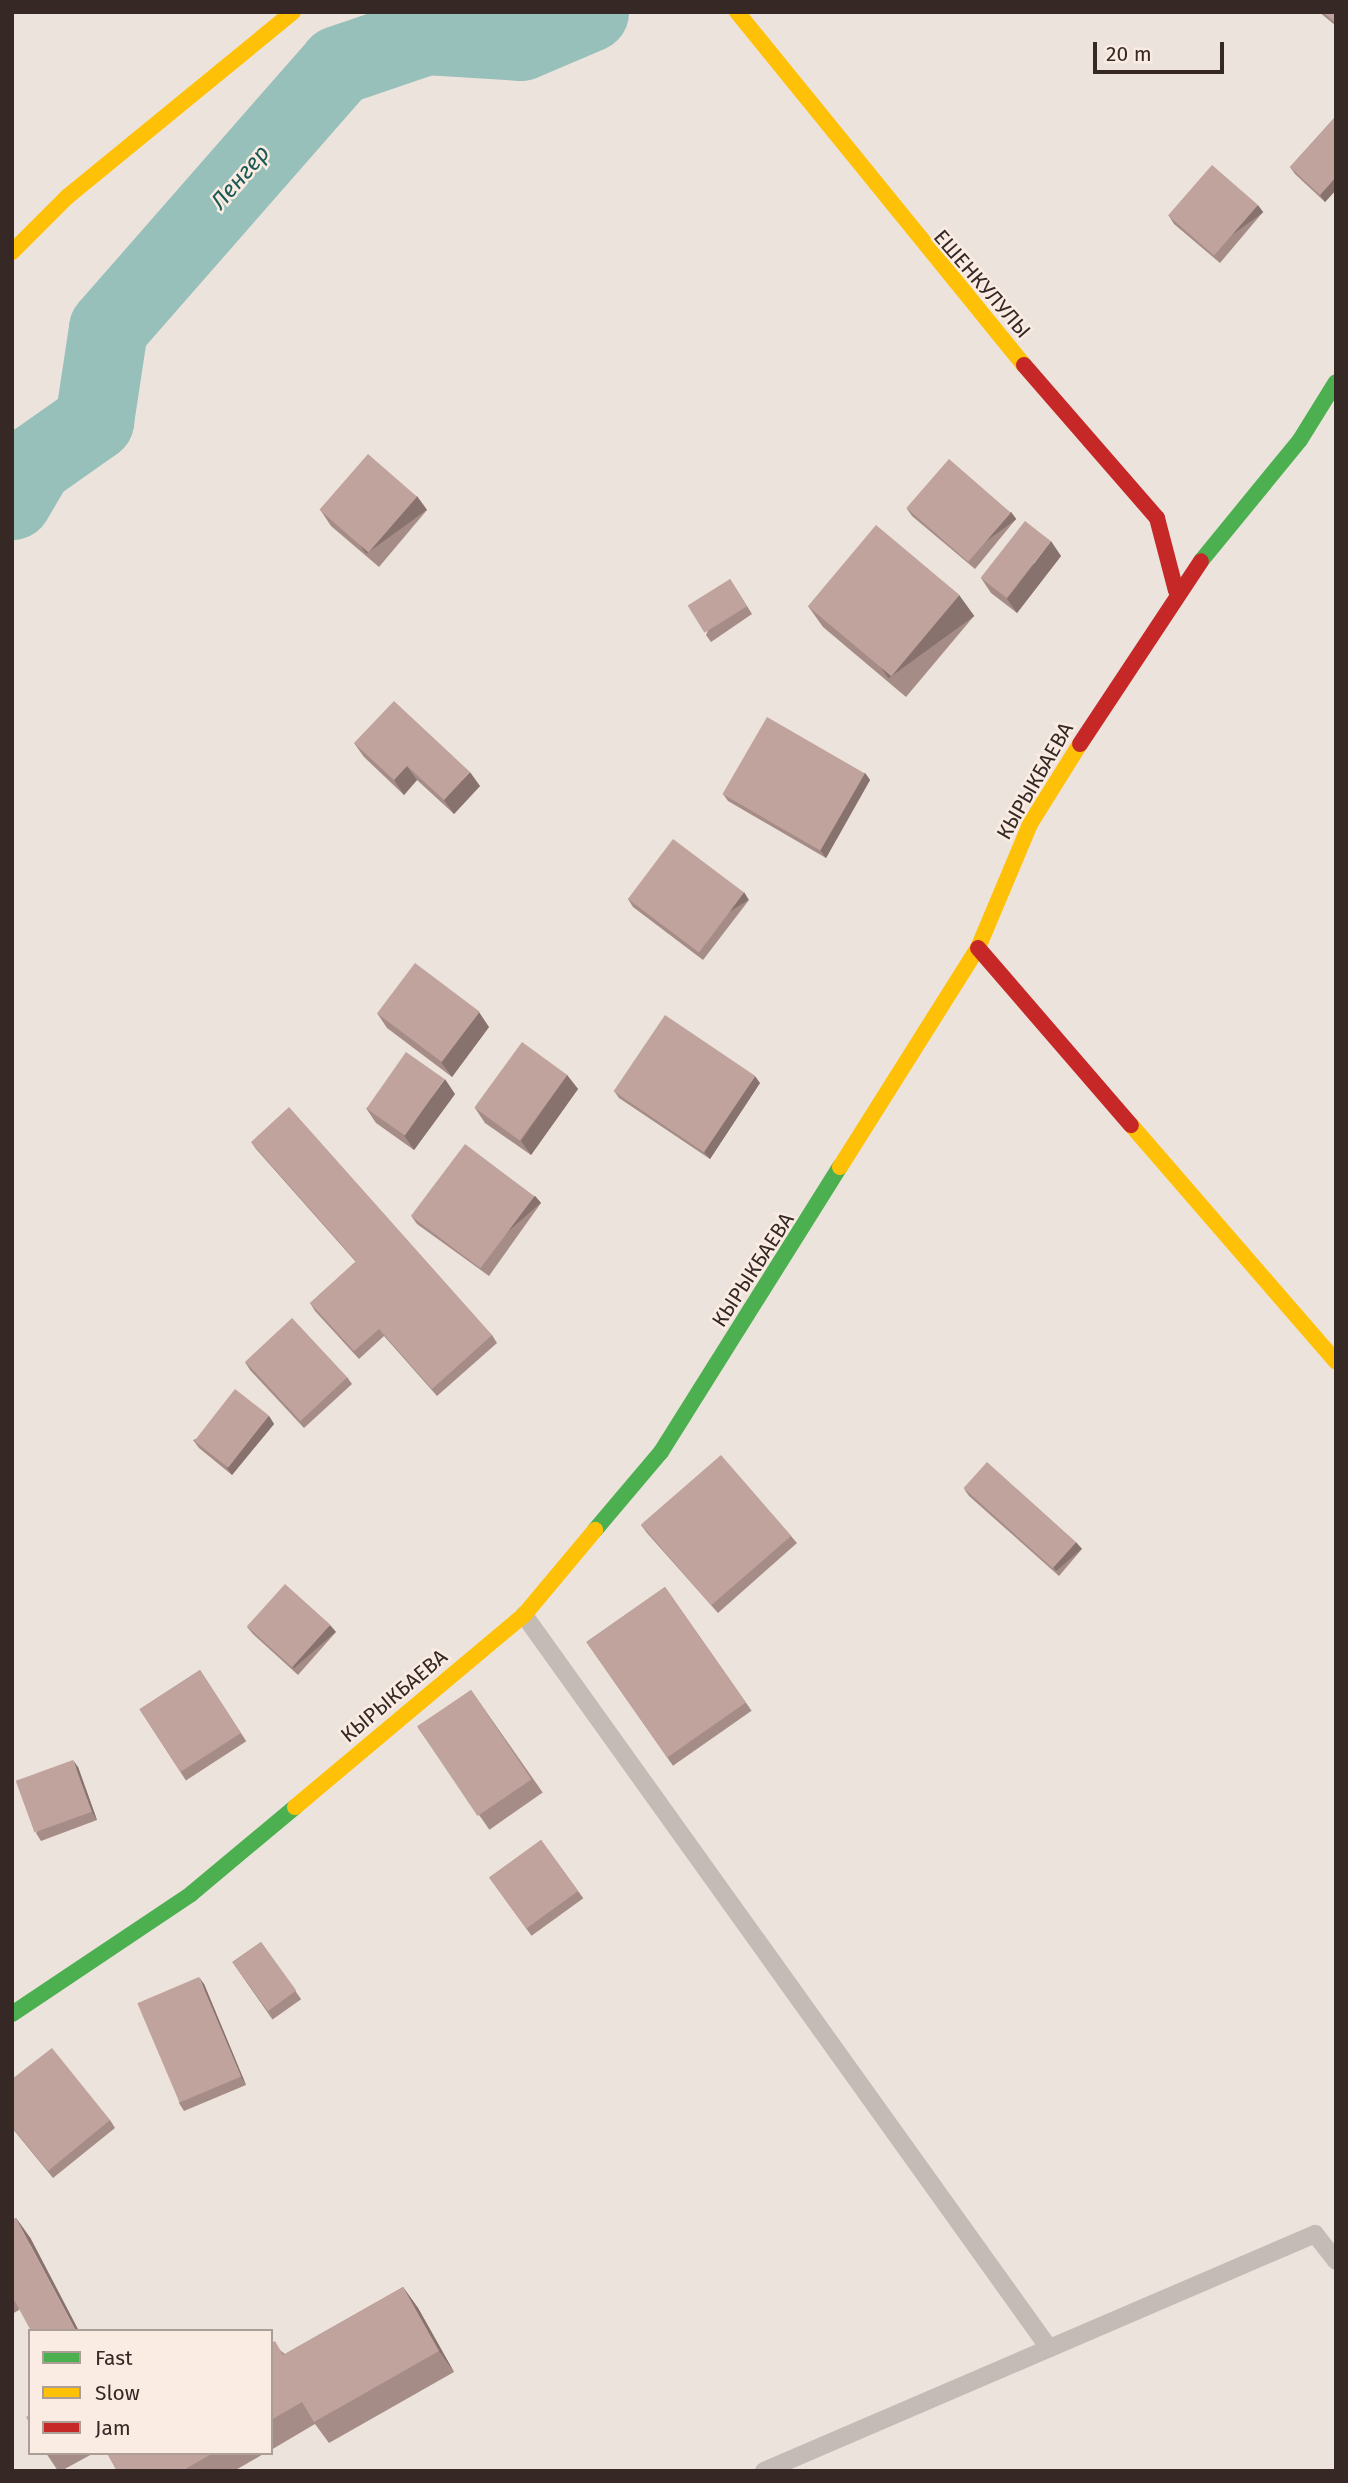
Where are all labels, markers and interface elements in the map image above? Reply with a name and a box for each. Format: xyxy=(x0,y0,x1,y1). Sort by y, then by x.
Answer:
scale bar xyxy=(1096,28,1227,72)
text: 20 m xyxy=(1106,41,1152,67)
water label: Ленгер xyxy=(205,139,275,215)
street label: ЕШЕНКУЛУЛЫ xyxy=(928,225,1036,343)
street label: КЫРЫКБАЕВА xyxy=(991,718,1079,844)
street label: КЫРЫКБАЕВА xyxy=(707,1208,799,1332)
street label: КЫРЫКБАЕВА xyxy=(336,1644,452,1748)
legend xyxy=(28,2329,273,2455)
text: Fast xyxy=(95,2345,133,2371)
text: Slow xyxy=(95,2380,140,2406)
text: Jam xyxy=(95,2415,131,2441)

